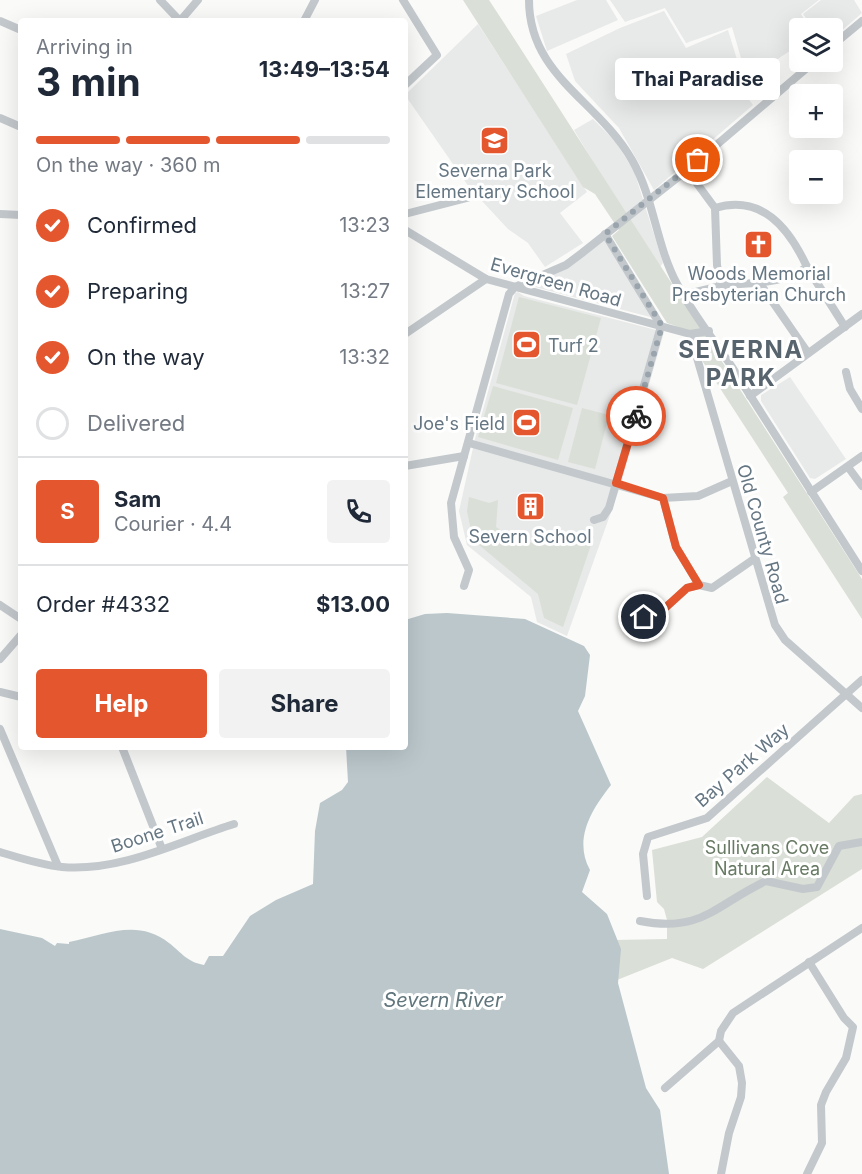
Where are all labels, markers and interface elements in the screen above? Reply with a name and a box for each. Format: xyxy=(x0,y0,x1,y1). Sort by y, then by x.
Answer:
map controls xyxy=(789,18,843,204)
button: layers xyxy=(789,18,843,72)
text: Arriving in xyxy=(36,35,133,59)
text: 13:49–13:54 xyxy=(259,56,390,82)
text: 3 min xyxy=(36,58,141,105)
callout: Thai Paradise xyxy=(616,58,780,100)
text: Thai Paradise xyxy=(631,67,764,91)
button: + xyxy=(789,84,843,138)
school or university icon: Severna Park Elementary School xyxy=(479,125,511,157)
pin xyxy=(672,134,723,185)
icon: bag xyxy=(681,143,714,176)
button: − xyxy=(789,150,843,204)
text: On the way · 360 m xyxy=(36,153,220,177)
place label: Severna Park Elementary School xyxy=(415,160,575,202)
icon: check xyxy=(36,209,69,242)
text: Confirmed xyxy=(87,212,197,238)
text: 13:23 xyxy=(339,213,390,237)
church icon: Woods Memorial Presbyterian Church xyxy=(743,228,775,260)
street label: Evergreen Road xyxy=(488,253,624,311)
place label: Woods Memorial Presbyterian Church xyxy=(672,263,846,305)
icon: check xyxy=(36,275,69,308)
text: Preparing xyxy=(87,278,188,304)
text: 13:27 xyxy=(340,279,390,303)
sports icon: Turf 2 xyxy=(511,329,543,361)
place label: Turf 2 xyxy=(548,335,599,356)
district label: SEVERNA PARK xyxy=(678,335,804,392)
icon: check xyxy=(36,341,69,374)
text: On the way xyxy=(87,344,205,370)
text: 13:32 xyxy=(339,345,390,369)
courier xyxy=(606,386,666,446)
icon: bike xyxy=(620,400,653,433)
sports icon: Joe's Field xyxy=(510,407,542,439)
text: Delivered xyxy=(87,410,185,436)
place label: Joe's Field xyxy=(413,413,505,434)
street label: Old County Road xyxy=(733,462,793,606)
button: phone xyxy=(327,480,390,543)
text: Sam xyxy=(114,486,161,512)
building icon: Severn School xyxy=(514,491,546,523)
text: S xyxy=(60,498,75,524)
text: Courier · 4.4 xyxy=(114,512,232,536)
place label: Severn School xyxy=(468,526,592,547)
text: Order #4332 xyxy=(36,591,170,617)
text: $13.00 xyxy=(316,591,390,617)
pin xyxy=(618,591,669,642)
icon: home xyxy=(627,600,660,633)
button: Help xyxy=(36,669,207,738)
button: Share xyxy=(219,669,390,738)
street label: Bay Park Way xyxy=(691,719,793,811)
street label: Boone Trail xyxy=(108,807,206,857)
park label: Sullivans Cove Natural Area xyxy=(705,837,829,879)
water label: Severn River xyxy=(383,988,503,1012)

